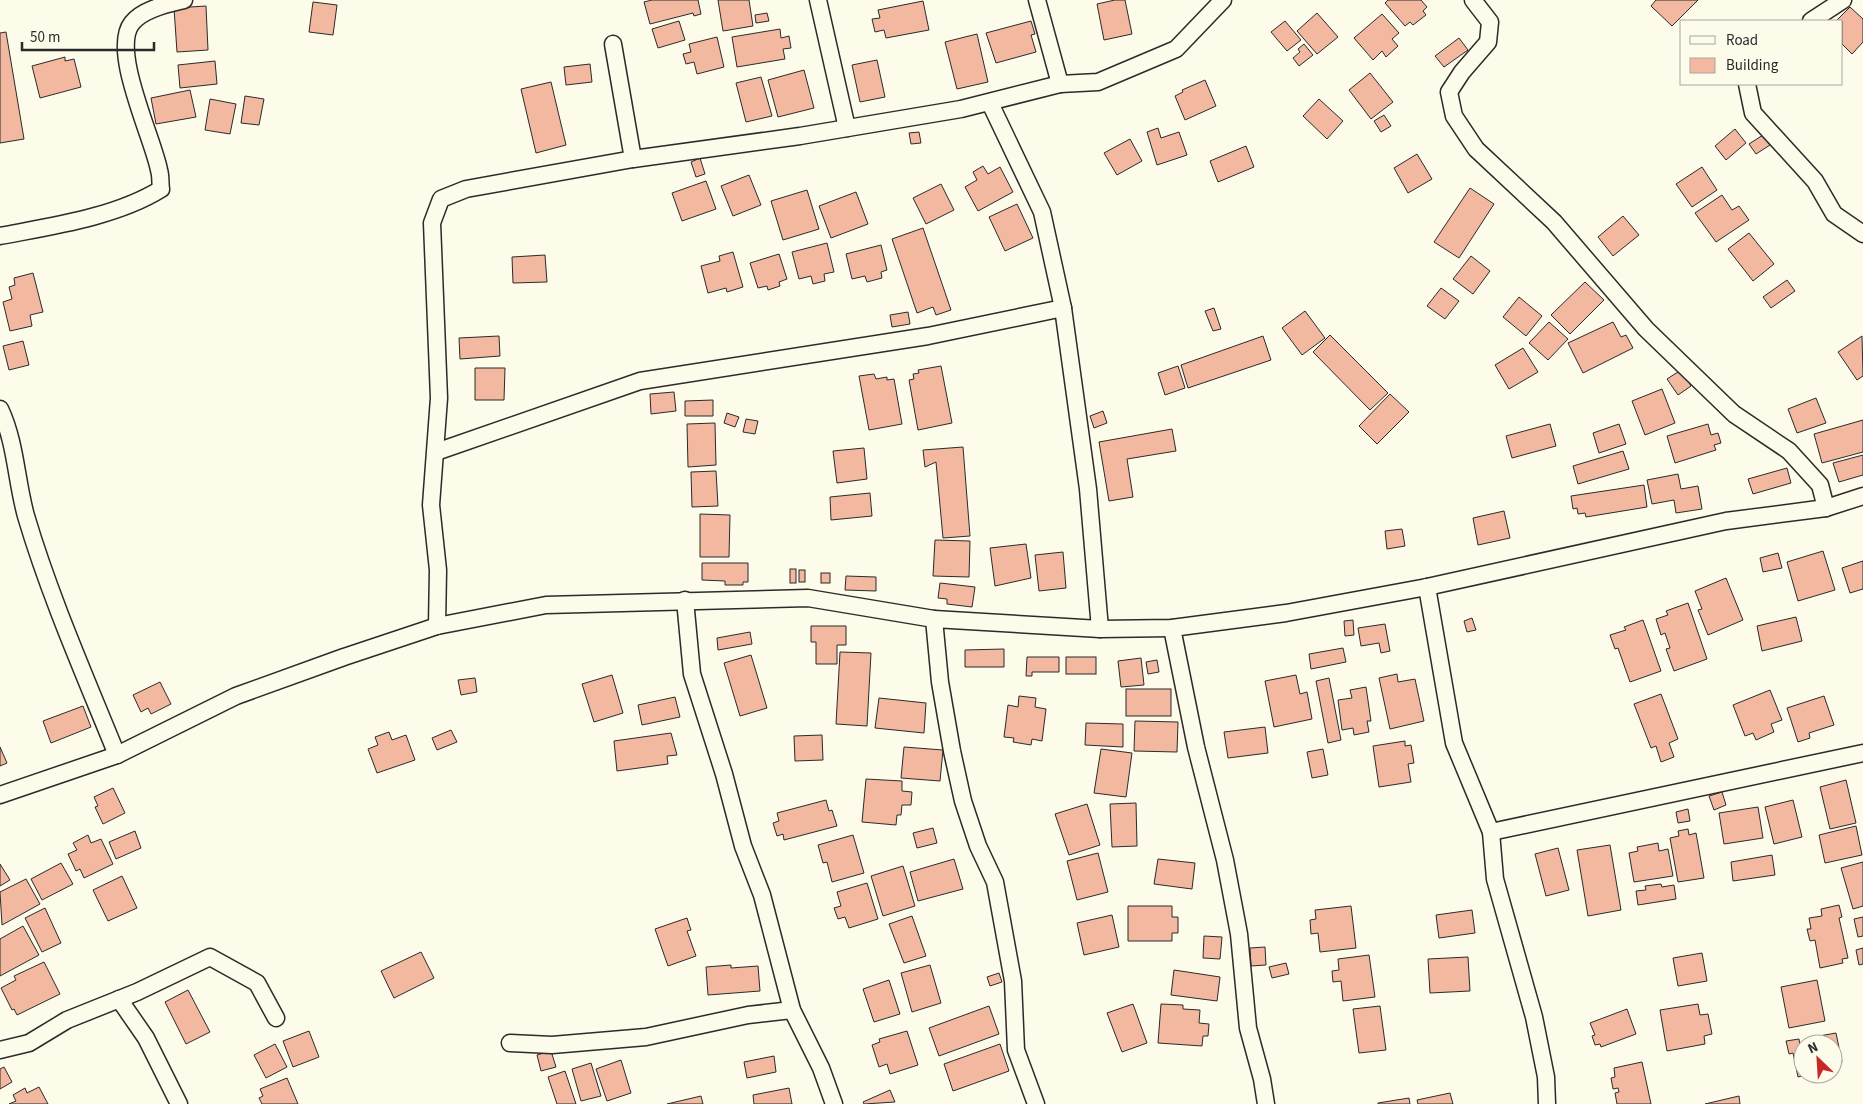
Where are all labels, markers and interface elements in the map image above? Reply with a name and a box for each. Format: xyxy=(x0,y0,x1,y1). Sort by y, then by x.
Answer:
scale bar xyxy=(22,20,155,52)
legend xyxy=(1680,20,1843,85)
text: 50 m xyxy=(30,27,60,48)
text: Road xyxy=(1726,30,1758,51)
text: Building xyxy=(1726,55,1779,76)
north arrow xyxy=(1793,1034,1843,1084)
text: N xyxy=(1804,1037,1821,1059)

